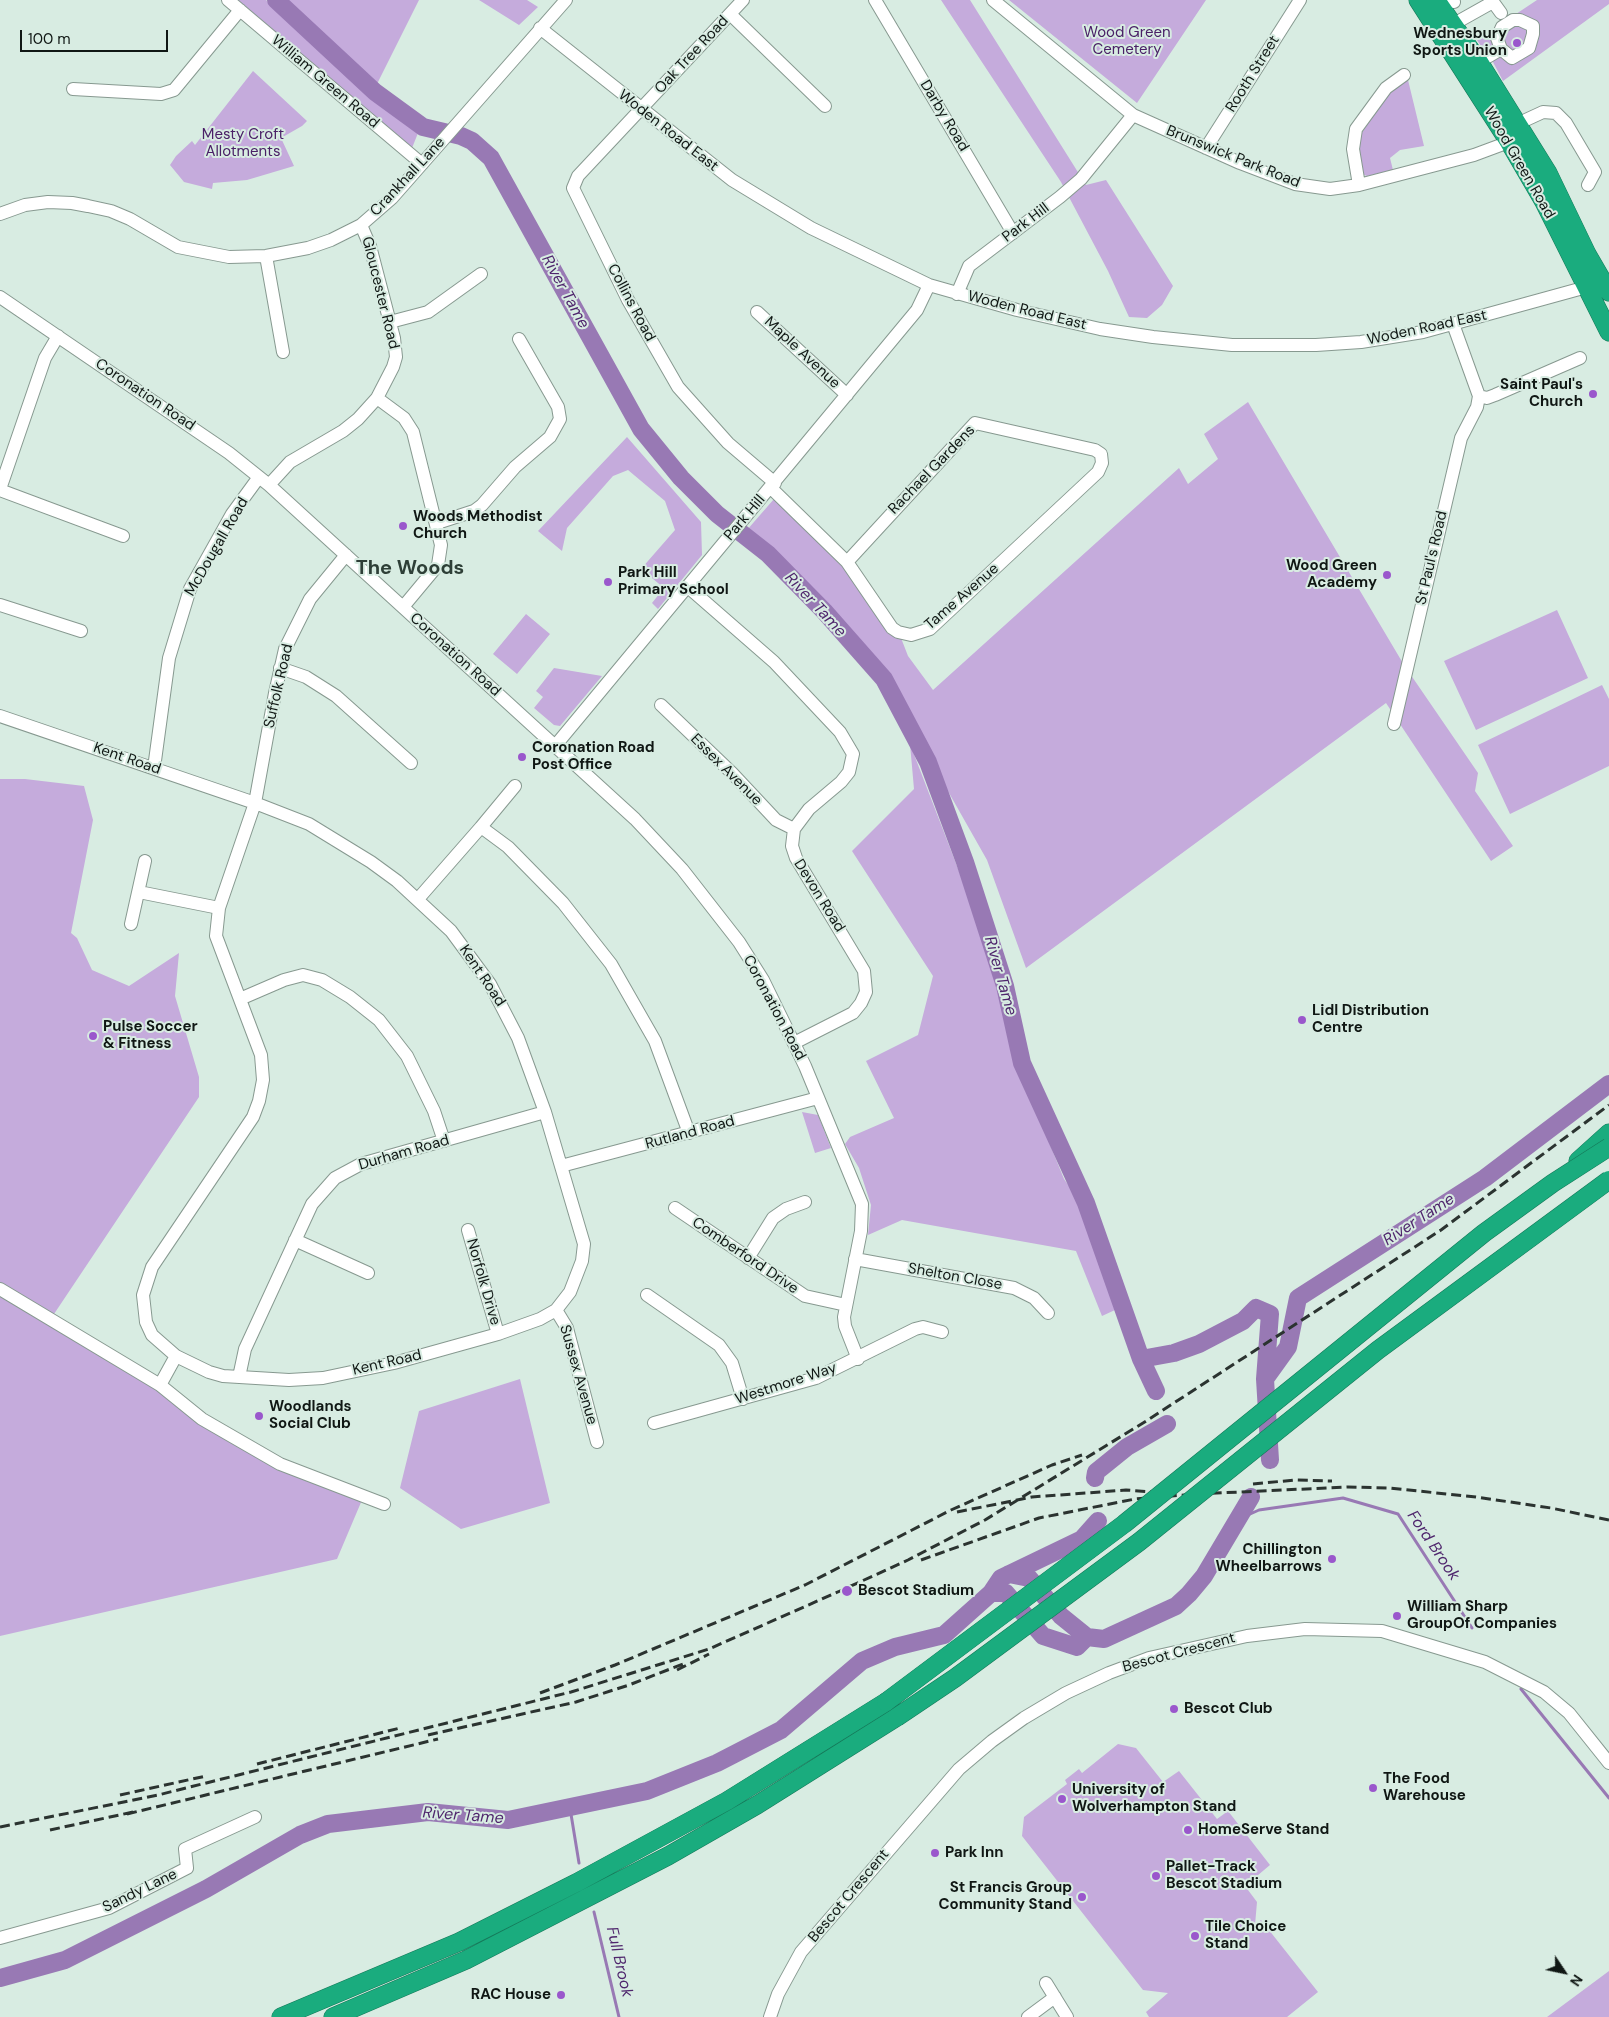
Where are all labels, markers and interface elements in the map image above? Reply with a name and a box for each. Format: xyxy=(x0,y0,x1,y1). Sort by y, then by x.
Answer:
street label: Oak Tree Road xyxy=(651,12,733,98)
scale bar xyxy=(22,20,170,52)
park label: Wood Green Cemetery xyxy=(1083,24,1171,59)
place label: Wednesbury Sports Union xyxy=(1413,25,1507,60)
text: 100 m xyxy=(28,29,71,49)
street label: William Green Road xyxy=(267,32,383,132)
street label: Rooth Street xyxy=(1222,32,1284,116)
marker: Wednesbury Sports Union xyxy=(1511,37,1523,49)
street label: Darby Road xyxy=(916,77,972,155)
street label: Woden Road East xyxy=(614,86,722,176)
street label: Wood Green Road xyxy=(1480,104,1558,222)
street label: Brunswick Park Road xyxy=(1163,122,1303,192)
park label: Mesty Croft Allotments xyxy=(202,126,284,161)
street label: Crankhall Lane xyxy=(367,134,449,220)
street label: Park Hill xyxy=(999,200,1053,246)
street label: Gloucester Road xyxy=(357,235,403,351)
water label: River Tame xyxy=(537,252,593,332)
street label: Collins Road xyxy=(603,261,659,345)
street label: Woden Road East xyxy=(966,288,1088,334)
street label: Woden Road East xyxy=(1366,307,1488,349)
street label: Maple Avenue xyxy=(760,313,844,393)
street label: Coronation Road xyxy=(92,355,198,435)
place label: Saint Paul's Church xyxy=(1500,376,1583,411)
marker: Saint Paul's Church xyxy=(1587,388,1599,400)
street label: Rachael Gardens xyxy=(885,422,979,518)
street label: Park Hill xyxy=(721,491,769,545)
street label: McDougall Road xyxy=(181,494,253,600)
place label: Woods Methodist Church xyxy=(413,508,542,543)
street label: St Paul's Road xyxy=(1412,509,1452,607)
marker: Woods Methodist Church xyxy=(397,520,409,532)
district label: The Woods xyxy=(356,557,464,581)
place label: Wood Green Academy xyxy=(1286,557,1377,592)
street label: Tame Avenue xyxy=(921,560,1003,634)
place label: Park Hill Primary School xyxy=(618,564,729,599)
water label: River Tame xyxy=(780,569,850,641)
marker: Wood Green Academy xyxy=(1381,569,1393,581)
marker: Park Hill Primary School xyxy=(602,576,614,588)
street label: Coronation Road xyxy=(406,609,504,701)
street label: Suffolk Road xyxy=(261,642,297,730)
street label: Essex Avenue xyxy=(686,730,766,810)
street label: Kent Road xyxy=(91,739,163,779)
place label: Coronation Road Post Office xyxy=(532,739,655,774)
marker: Coronation Road Post Office xyxy=(516,751,528,763)
street label: Devon Road xyxy=(790,856,848,936)
water label: River Tame xyxy=(980,934,1020,1018)
street label: Kent Road xyxy=(455,942,509,1010)
street label: Coronation Road xyxy=(739,952,809,1064)
place label: Lidl Distribution Centre xyxy=(1312,1002,1429,1037)
marker: Lidl Distribution Centre xyxy=(1296,1014,1308,1026)
place label: Pulse Soccer & Fitness xyxy=(103,1018,198,1053)
marker: Pulse Soccer & Fitness xyxy=(87,1030,99,1042)
street label: Rutland Road xyxy=(643,1112,737,1154)
street label: Durham Road xyxy=(357,1131,451,1175)
water label: River Tame xyxy=(1380,1190,1458,1250)
street label: Comberford Drive xyxy=(688,1214,802,1298)
street label: Norfolk Drive xyxy=(462,1237,504,1327)
street label: Shelton Close xyxy=(906,1260,1004,1294)
street label: Sussex Avenue xyxy=(555,1323,601,1427)
street label: Kent Road xyxy=(351,1346,423,1380)
street label: Westmore Way xyxy=(733,1359,839,1409)
place label: Woodlands Social Club xyxy=(269,1398,351,1433)
marker: Woodlands Social Club xyxy=(253,1410,265,1422)
water label: Ford Brook xyxy=(1403,1507,1463,1585)
place label: Chillington Wheelbarrows xyxy=(1215,1541,1322,1576)
marker: Chillington Wheelbarrows xyxy=(1326,1553,1338,1565)
place label: Bescot Stadium xyxy=(858,1582,974,1600)
marker: Bescot Stadium xyxy=(840,1584,854,1598)
place label: William Sharp GroupOf Companies xyxy=(1407,1598,1557,1633)
marker: William Sharp GroupOf Companies xyxy=(1391,1610,1403,1622)
street label: Bescot Crescent xyxy=(1121,1629,1237,1677)
place label: Bescot Club xyxy=(1184,1700,1273,1718)
marker: Bescot Club xyxy=(1168,1703,1180,1715)
place label: The Food Warehouse xyxy=(1383,1770,1466,1805)
place label: University of Wolverhampton Stand xyxy=(1072,1781,1236,1816)
marker: The Food Warehouse xyxy=(1367,1782,1379,1794)
marker: University of Wolverhampton Stand xyxy=(1056,1793,1068,1805)
water label: River Tame xyxy=(422,1804,504,1828)
place label: HomeServe Stand xyxy=(1198,1821,1329,1839)
marker: HomeServe Stand xyxy=(1182,1824,1194,1836)
place label: Park Inn xyxy=(945,1844,1003,1862)
street label: Bescot Crescent xyxy=(805,1846,893,1946)
marker: Park Inn xyxy=(929,1847,941,1859)
place label: Pallet-Track Bescot Stadium xyxy=(1166,1858,1282,1893)
street label: Sandy Lane xyxy=(100,1865,180,1917)
marker: Pallet-Track Bescot Stadium xyxy=(1150,1870,1162,1882)
place label: St Francis Group Community Stand xyxy=(938,1879,1072,1914)
marker: St Francis Group Community Stand xyxy=(1076,1891,1088,1903)
place label: Tile Choice Stand xyxy=(1205,1918,1286,1953)
water label: Full Brook xyxy=(602,1925,636,1999)
marker: Tile Choice Stand xyxy=(1189,1930,1201,1942)
north arrow xyxy=(1539,1947,1589,1997)
text: N xyxy=(1566,1971,1587,1990)
place label: RAC House xyxy=(471,1986,551,2004)
marker: RAC House xyxy=(555,1989,567,2001)

